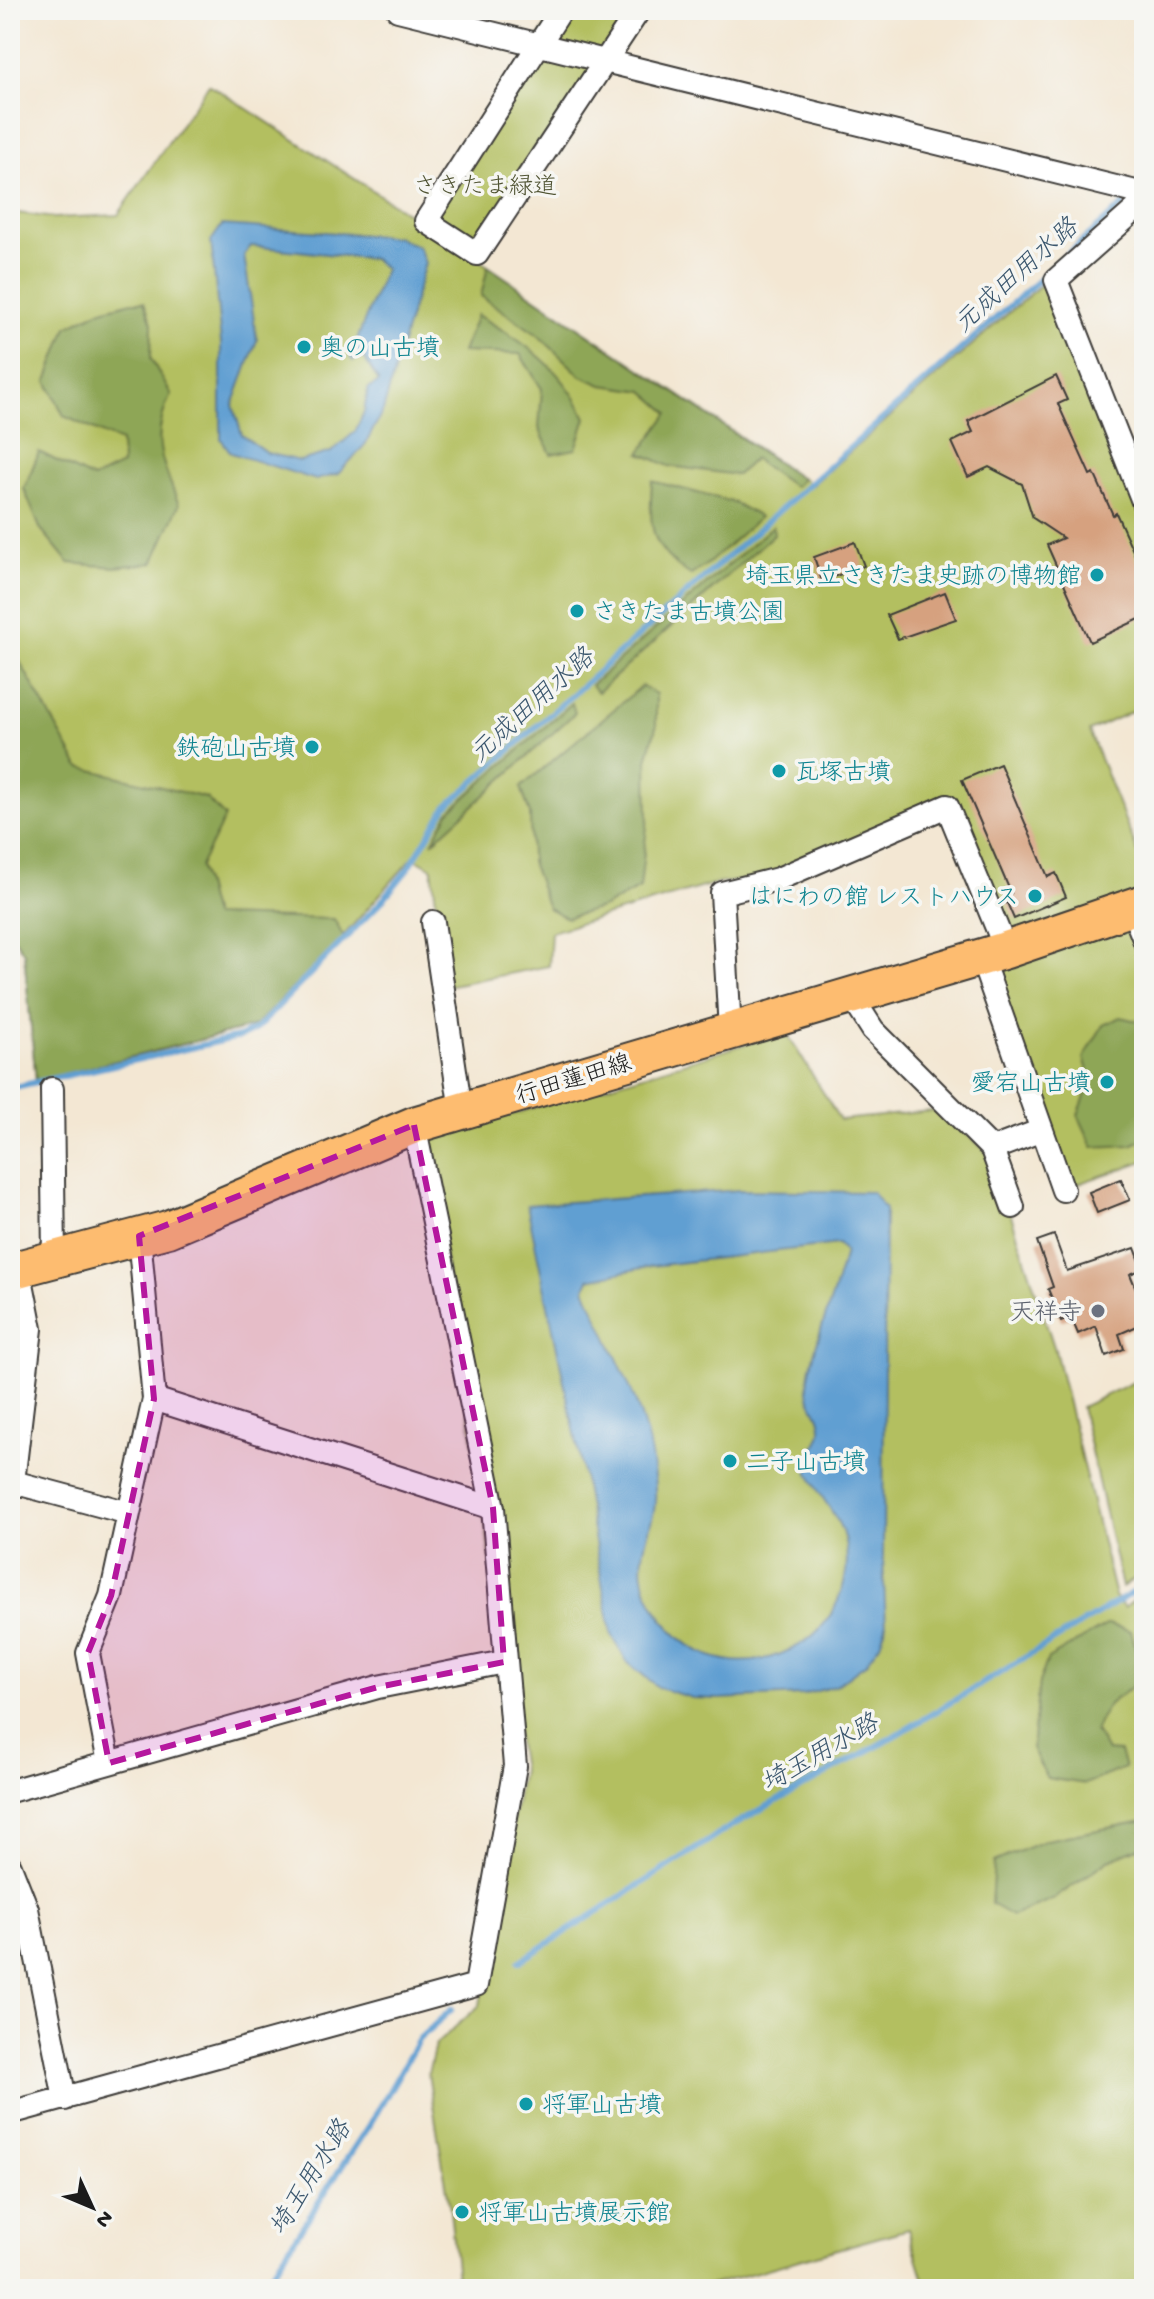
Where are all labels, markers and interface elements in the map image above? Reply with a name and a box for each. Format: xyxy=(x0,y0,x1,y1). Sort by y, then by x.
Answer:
park label: さきたま緑道 xyxy=(413,173,557,203)
water label: 元成田用水路 xyxy=(948,211,1088,341)
place label: 奥の山古墳 xyxy=(320,335,440,365)
marker: 奥の山古墳 xyxy=(295,338,313,356)
place label: 埼玉県立さきたま史跡の博物館 xyxy=(745,563,1081,593)
marker: 埼玉県立さきたま史跡の博物館 xyxy=(1088,566,1106,584)
place label: さきたま古墳公園 xyxy=(593,599,785,629)
marker: さきたま古墳公園 xyxy=(568,602,586,620)
water label: 元成田用水路 xyxy=(464,641,604,771)
place label: 鉄砲山古墳 xyxy=(176,735,296,765)
marker: 鉄砲山古墳 xyxy=(303,738,321,756)
place label: 瓦塚古墳 xyxy=(795,759,891,789)
marker: 瓦塚古墳 xyxy=(770,762,788,780)
place label: はにわの館 レストハウス xyxy=(749,885,1019,914)
marker: はにわの館 レストハウス xyxy=(1026,887,1044,905)
street label: 行田蓮田線 xyxy=(512,1049,636,1113)
place label: 愛宕山古墳 xyxy=(971,1070,1091,1100)
marker: 愛宕山古墳 xyxy=(1098,1073,1116,1091)
place label: 天祥寺 xyxy=(1010,1299,1082,1329)
marker: 天祥寺 xyxy=(1089,1302,1107,1320)
place label: 二子山古墳 xyxy=(746,1449,866,1479)
marker: 二子山古墳 xyxy=(721,1452,739,1470)
water label: 埼玉用水路 xyxy=(757,1708,887,1802)
place label: 将軍山古墳 xyxy=(542,2092,662,2122)
marker: 将軍山古墳 xyxy=(517,2095,535,2113)
water label: 埼玉用水路 xyxy=(264,2114,361,2243)
north arrow xyxy=(52,2167,132,2247)
place label: 将軍山古墳展示館 xyxy=(478,2200,670,2230)
marker: 将軍山古墳展示館 xyxy=(453,2203,471,2221)
text: N xyxy=(89,2204,118,2232)

